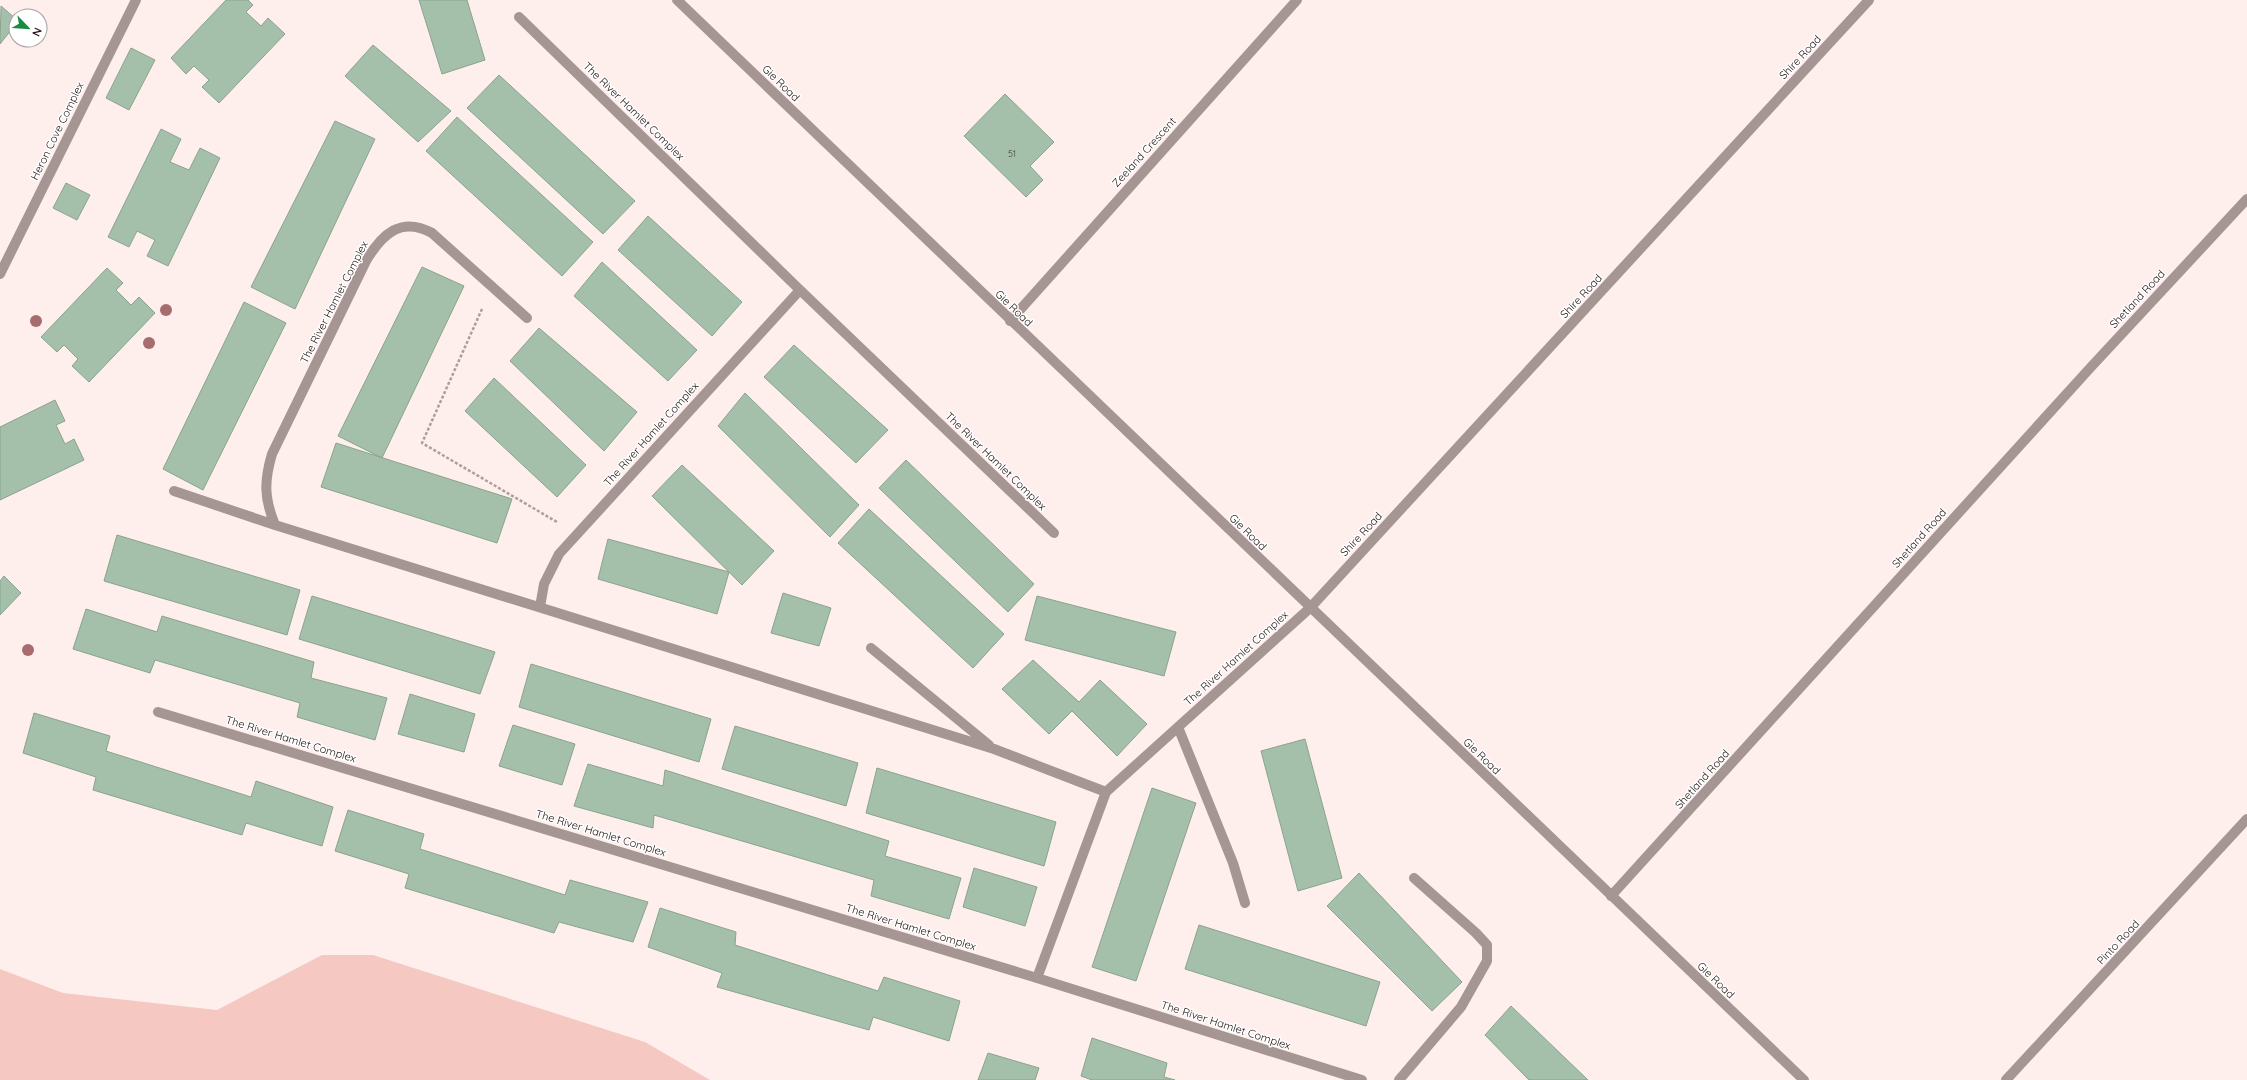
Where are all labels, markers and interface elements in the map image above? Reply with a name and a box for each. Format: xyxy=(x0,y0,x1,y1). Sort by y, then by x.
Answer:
north arrow xyxy=(8,8,48,48)
text: N xyxy=(29,26,45,39)
street label: Shire Road xyxy=(1776,32,1824,82)
street label: The River Hamlet Complex xyxy=(580,59,688,163)
street label: Gie Road xyxy=(759,62,803,104)
street label: Heron Cove Complex xyxy=(27,80,87,182)
street label: Zeeland Crescent xyxy=(1109,114,1179,190)
house number: 51 xyxy=(1008,148,1016,159)
street label: The River Hamlet Complex xyxy=(297,238,371,366)
street label: Shetland Road xyxy=(2106,267,2168,331)
street label: Shire Road xyxy=(1557,271,1605,321)
street label: Gie Road xyxy=(992,287,1036,329)
street label: The River Hamlet Complex xyxy=(600,379,702,489)
street label: The River Hamlet Complex xyxy=(942,409,1050,513)
street label: Shetland Road xyxy=(1889,505,1949,571)
street label: Shire Road xyxy=(1337,509,1385,559)
street label: Gie Road xyxy=(1226,511,1270,553)
street label: The River Hamlet Complex xyxy=(1181,607,1291,709)
street label: The River Hamlet Complex xyxy=(224,713,358,765)
street label: Gie Road xyxy=(1460,735,1504,777)
street label: Shetland Road xyxy=(1672,746,1732,812)
street label: The River Hamlet Complex xyxy=(534,807,668,859)
street label: The River Hamlet Complex xyxy=(844,901,978,953)
street label: Pinto Road xyxy=(2094,917,2142,967)
street label: Gie Road xyxy=(1694,959,1738,1001)
street label: The River Hamlet Complex xyxy=(1159,997,1293,1053)

